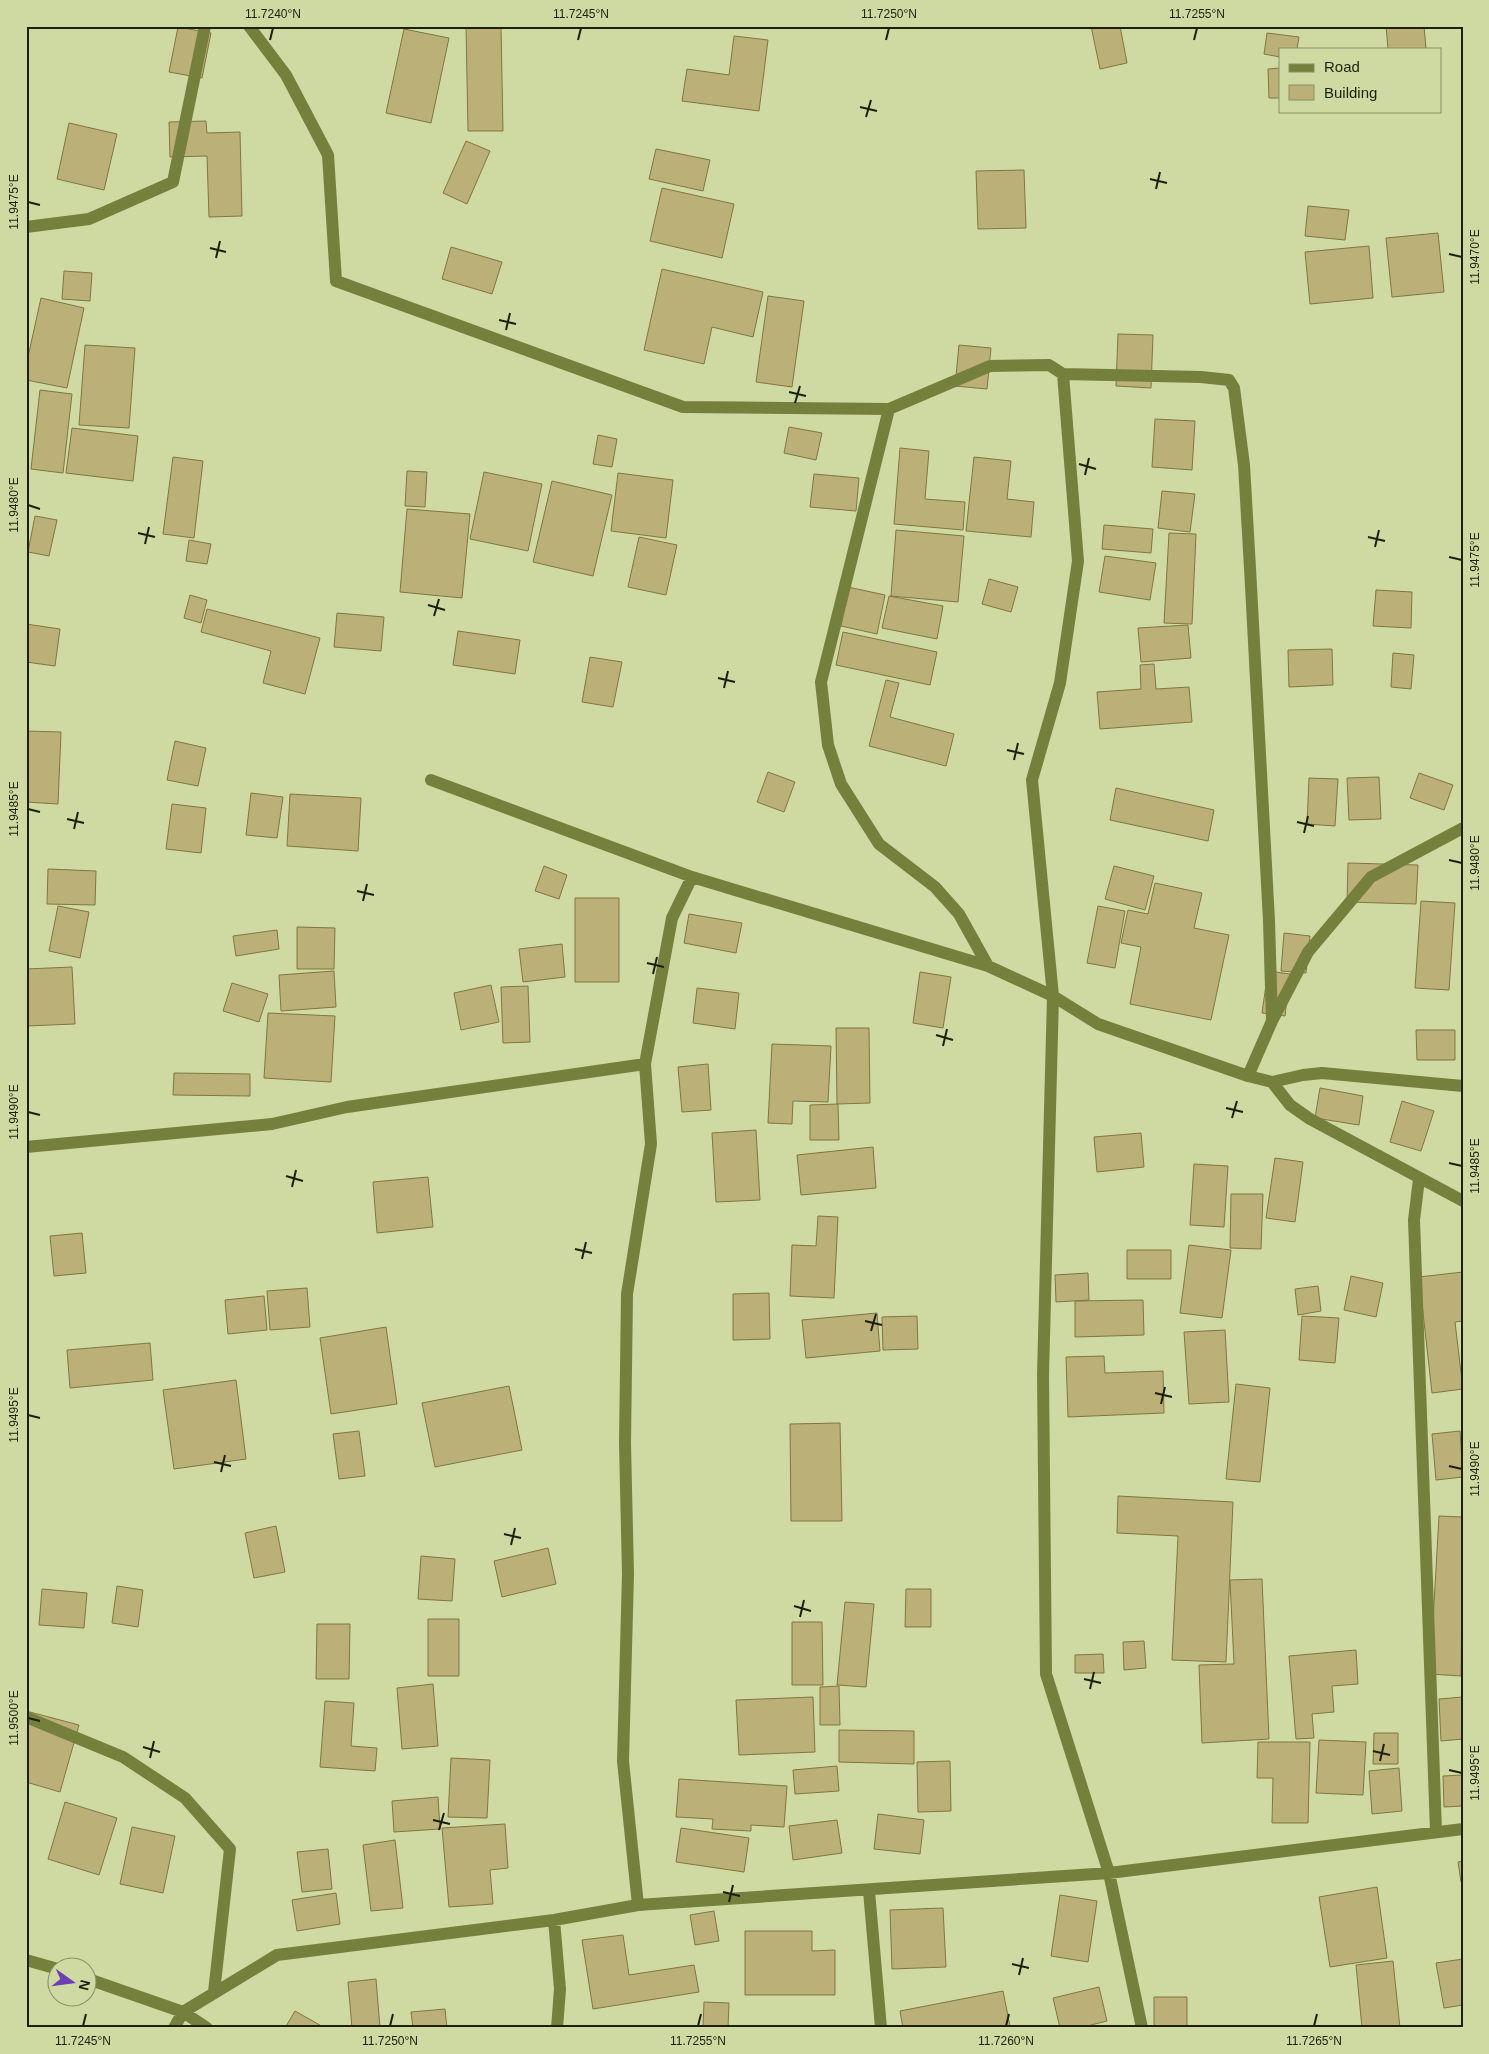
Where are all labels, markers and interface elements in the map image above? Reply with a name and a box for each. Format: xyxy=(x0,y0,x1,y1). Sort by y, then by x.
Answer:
text: 11.7240°N xyxy=(245,7,301,21)
text: 11.7245°N xyxy=(553,7,609,21)
text: 11.7250°N xyxy=(861,7,917,21)
text: 11.7255°N xyxy=(1169,7,1225,21)
legend xyxy=(1279,48,1442,112)
text: Road xyxy=(1324,58,1360,75)
text: Building xyxy=(1324,84,1377,101)
text: 11.9475°E xyxy=(7,174,21,230)
text: 11.9470°E xyxy=(1468,229,1482,285)
text: 11.9480°E xyxy=(7,477,21,533)
text: 11.9475°E xyxy=(1468,532,1482,588)
text: 11.9485°E xyxy=(7,781,21,837)
text: 11.9480°E xyxy=(1468,835,1482,891)
text: 11.9490°E xyxy=(7,1084,21,1140)
text: 11.9485°E xyxy=(1468,1138,1482,1194)
text: 11.9495°E xyxy=(7,1387,21,1443)
text: 11.9490°E xyxy=(1468,1441,1482,1497)
text: 11.9500°E xyxy=(7,1690,21,1746)
text: 11.9495°E xyxy=(1468,1745,1482,1801)
north arrow xyxy=(48,1956,98,2006)
text: N xyxy=(76,1978,94,1992)
text: 11.7245°N xyxy=(55,2034,111,2048)
text: 11.7250°N xyxy=(362,2034,418,2048)
text: 11.7255°N xyxy=(670,2034,726,2048)
text: 11.7260°N xyxy=(978,2034,1034,2048)
text: 11.7265°N xyxy=(1286,2034,1342,2048)

